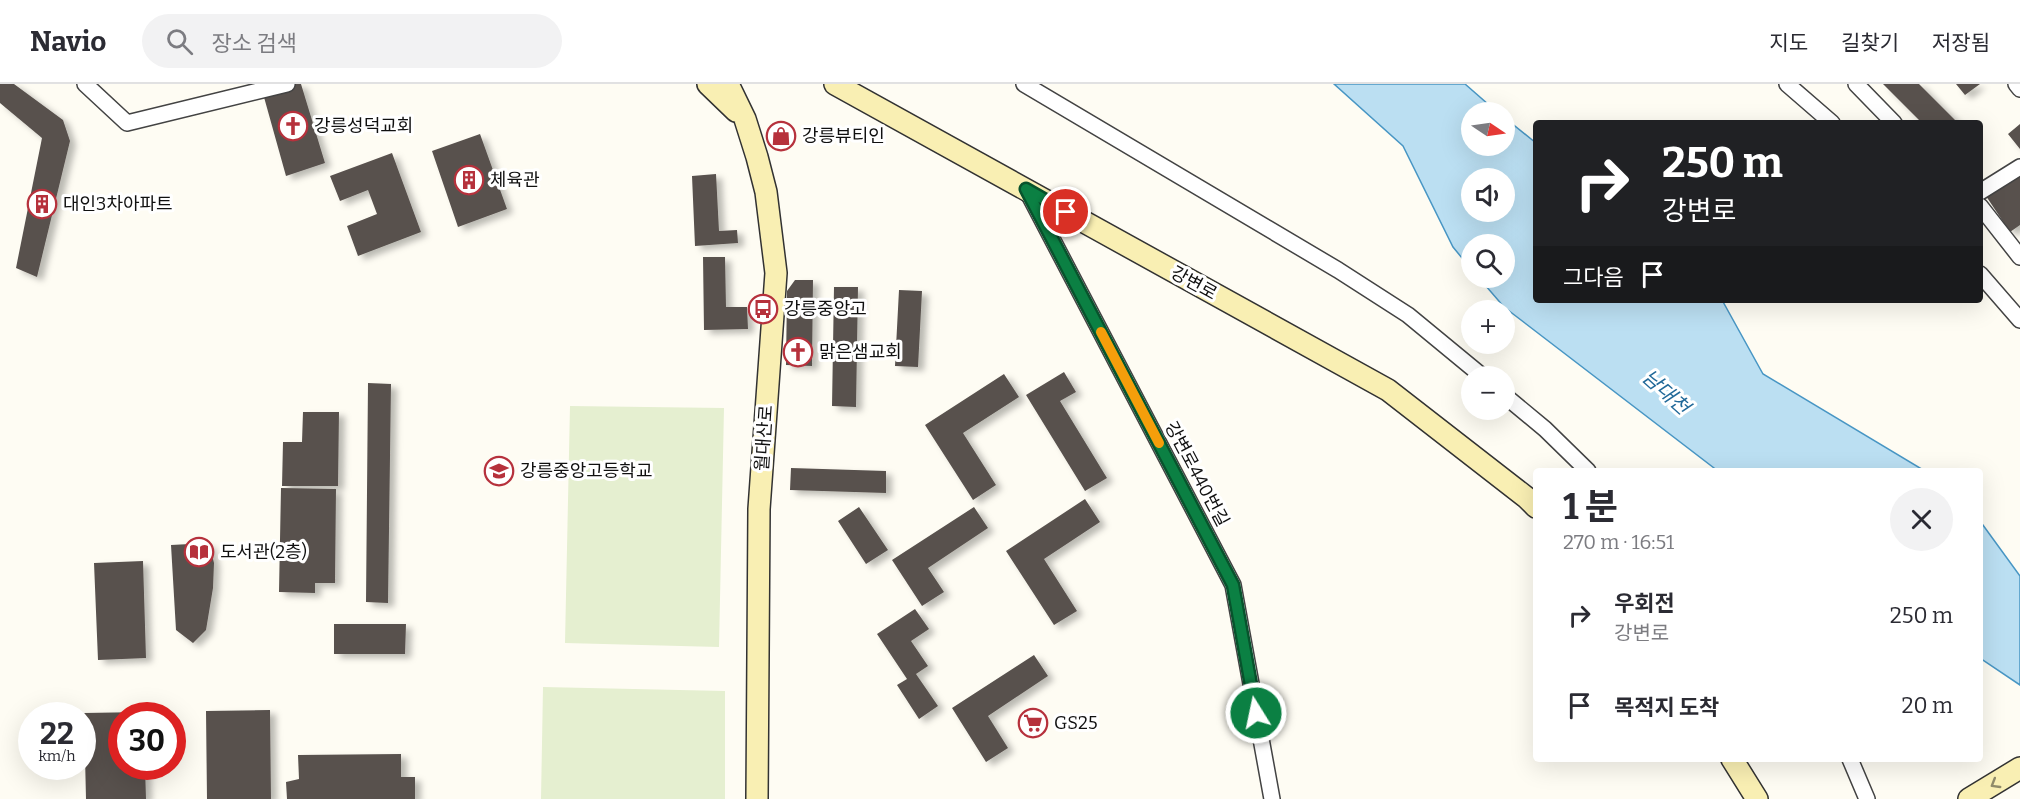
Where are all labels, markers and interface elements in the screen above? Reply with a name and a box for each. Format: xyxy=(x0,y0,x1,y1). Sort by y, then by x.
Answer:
search box xyxy=(142,14,562,68)
text: Navio xyxy=(30,25,106,58)
icon: search xyxy=(163,25,196,58)
text: 장소 검색 xyxy=(211,30,297,57)
text: 지도 xyxy=(1769,30,1808,56)
text: 길찾기 xyxy=(1841,30,1899,56)
text: 저장됨 xyxy=(1932,30,1990,56)
north arrow xyxy=(1461,102,1515,156)
map controls xyxy=(1461,102,1515,420)
church icon: 강릉성덕교회 xyxy=(277,110,309,142)
place label: 강릉성덕교회 xyxy=(314,115,413,137)
shop icon: 강릉뷰티인 xyxy=(765,120,797,152)
place label: 강릉뷰티인 xyxy=(802,125,885,147)
text: 250 m xyxy=(1662,138,1783,188)
icon: right xyxy=(1563,144,1641,222)
building icon: 체육관 xyxy=(453,164,485,196)
button: sound xyxy=(1461,168,1515,222)
place label: 체육관 xyxy=(490,169,540,191)
pin xyxy=(1040,186,1091,237)
building icon: 대인3차아파트 xyxy=(26,188,58,220)
place label: 대인3차아파트 xyxy=(63,193,173,215)
icon: arrive xyxy=(1049,195,1082,228)
text: 강변로 xyxy=(1662,195,1737,227)
button: search xyxy=(1461,234,1515,288)
icon: arrive xyxy=(1636,258,1669,291)
street label: 강변로 xyxy=(1167,261,1221,305)
text: 그다음 xyxy=(1563,264,1624,291)
bus stop icon: 강릉중앙고 xyxy=(747,293,779,325)
place label: 강릉중앙고 xyxy=(784,298,867,320)
button: + xyxy=(1461,300,1515,354)
church icon: 맑은샘교회 xyxy=(782,336,814,368)
place label: 맑은샘교회 xyxy=(819,341,902,363)
water label: 남대천 xyxy=(1637,365,1696,421)
button: − xyxy=(1461,366,1515,420)
street label: 월대산로 xyxy=(751,404,777,472)
street label: 강변로440번길 xyxy=(1160,418,1234,530)
school or university icon: 강릉중앙고등학교 xyxy=(483,455,515,487)
place label: 강릉중앙고등학교 xyxy=(520,460,652,482)
text: 1 분 xyxy=(1563,485,1618,529)
button: close xyxy=(1890,488,1953,551)
text: 270 m · 16:51 xyxy=(1563,530,1674,554)
library icon: 도서관(2층) xyxy=(183,536,215,568)
place label: 도서관(2층) xyxy=(220,541,307,563)
text: 우회전 xyxy=(1614,590,1675,617)
icon: right xyxy=(1563,599,1596,632)
text: 250 m xyxy=(1890,602,1953,629)
text: 강변로 xyxy=(1614,621,1669,645)
position arrow xyxy=(1224,681,1288,745)
icon: arrive xyxy=(1563,689,1596,722)
text: 20 m xyxy=(1902,692,1953,719)
text: 목적지 도착 xyxy=(1614,694,1719,721)
speed limit sign: 30 xyxy=(108,702,186,780)
supermarket icon: GS25 xyxy=(1017,707,1049,739)
place label: GS25 xyxy=(1054,712,1098,734)
text: 22 xyxy=(40,716,74,752)
text: km/h xyxy=(38,747,76,765)
one-way arrow xyxy=(1991,776,2001,788)

